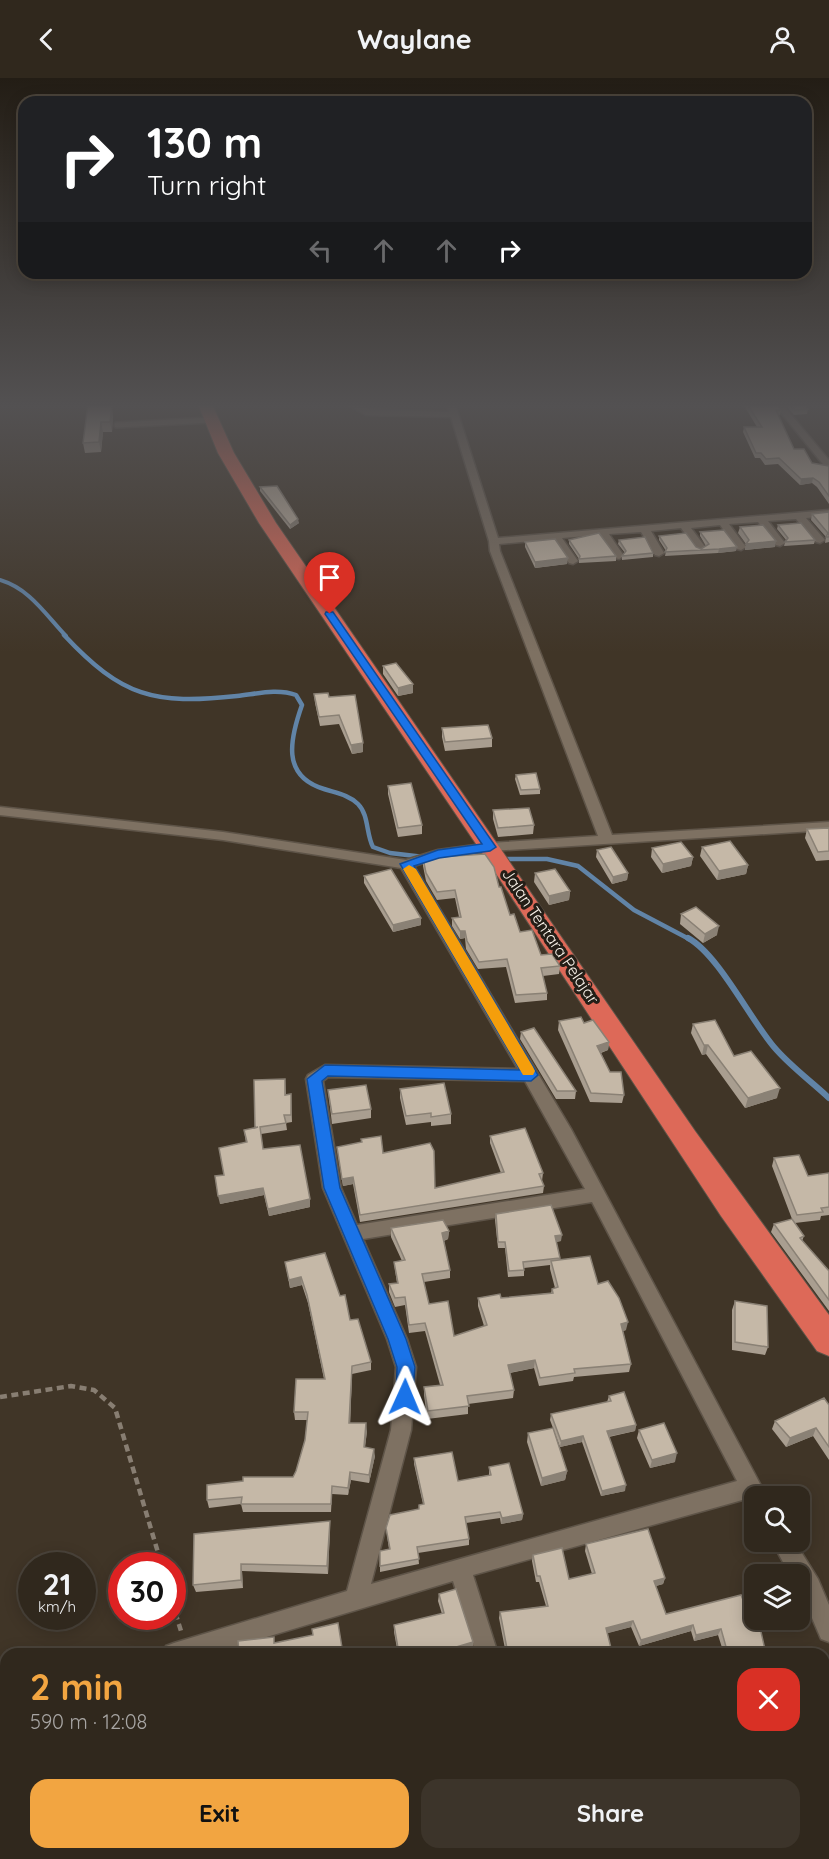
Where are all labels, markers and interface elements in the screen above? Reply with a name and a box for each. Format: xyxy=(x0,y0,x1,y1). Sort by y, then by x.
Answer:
text: Waylane xyxy=(357,22,472,56)
icon: back xyxy=(30,23,63,56)
icon: person xyxy=(766,23,799,56)
text: 130 m xyxy=(147,116,262,169)
icon: right xyxy=(48,120,126,198)
text: Turn right xyxy=(147,168,266,202)
icon: left xyxy=(304,234,337,267)
icon: ahead xyxy=(367,234,400,267)
icon: ahead xyxy=(430,234,463,267)
icon: right xyxy=(493,234,526,267)
pin xyxy=(304,552,355,614)
icon: arrive xyxy=(313,561,346,594)
street label: Jalan Tentara Pelajar xyxy=(498,864,604,1008)
position arrow xyxy=(373,1365,437,1429)
map controls xyxy=(744,1486,810,1630)
button: search xyxy=(744,1486,810,1552)
speed limit sign: 30 xyxy=(108,1552,186,1630)
button: layers xyxy=(744,1564,810,1630)
text: 21 xyxy=(43,1565,71,1603)
text: km/h xyxy=(38,1597,76,1616)
text: 2 min xyxy=(30,1664,124,1709)
button: close xyxy=(737,1668,800,1731)
text: 590 m · 12:08 xyxy=(30,1709,147,1734)
button: Exit xyxy=(30,1779,409,1848)
button: Share xyxy=(421,1779,800,1848)

